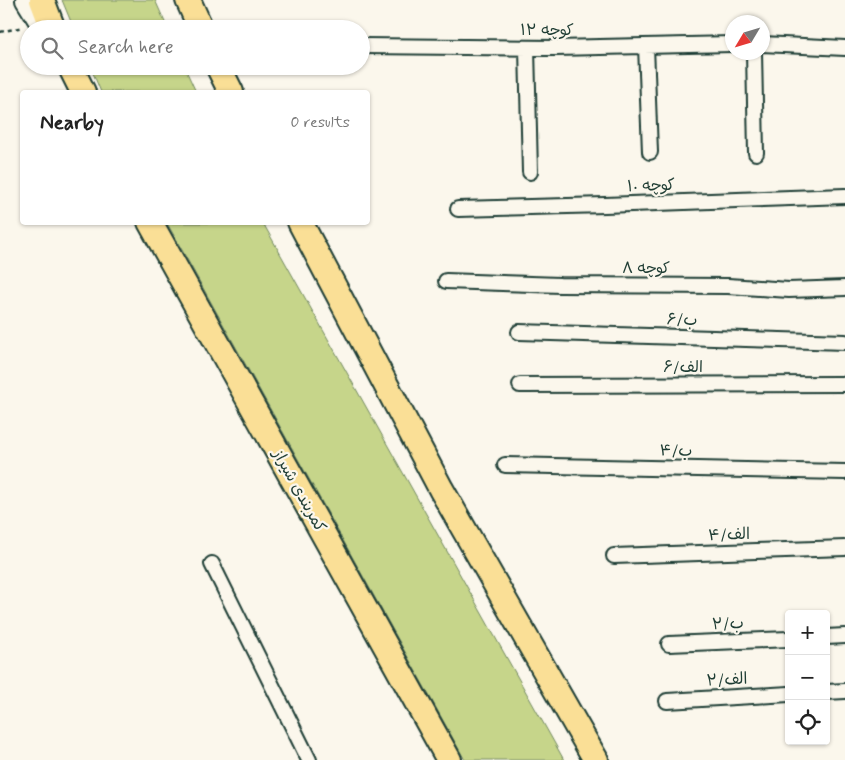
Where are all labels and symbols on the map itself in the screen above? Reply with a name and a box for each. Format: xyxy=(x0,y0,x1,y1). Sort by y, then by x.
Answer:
north arrow xyxy=(725,15,770,60)
street label: کوچه ۱۲ xyxy=(520,20,574,41)
street label: کوچه ۱۰ xyxy=(627,175,675,197)
street label: کوچه ۸ xyxy=(622,258,670,279)
street label: ب/۶ xyxy=(666,309,698,331)
street label: ۶/الف xyxy=(663,357,703,378)
street label: ۴/ب xyxy=(659,440,693,462)
street label: کمربندی شیراز xyxy=(267,444,330,536)
street label: ۴/الف xyxy=(708,524,750,546)
street label: ۲/ب xyxy=(712,613,744,635)
street label: ۲/الف xyxy=(706,668,748,692)

